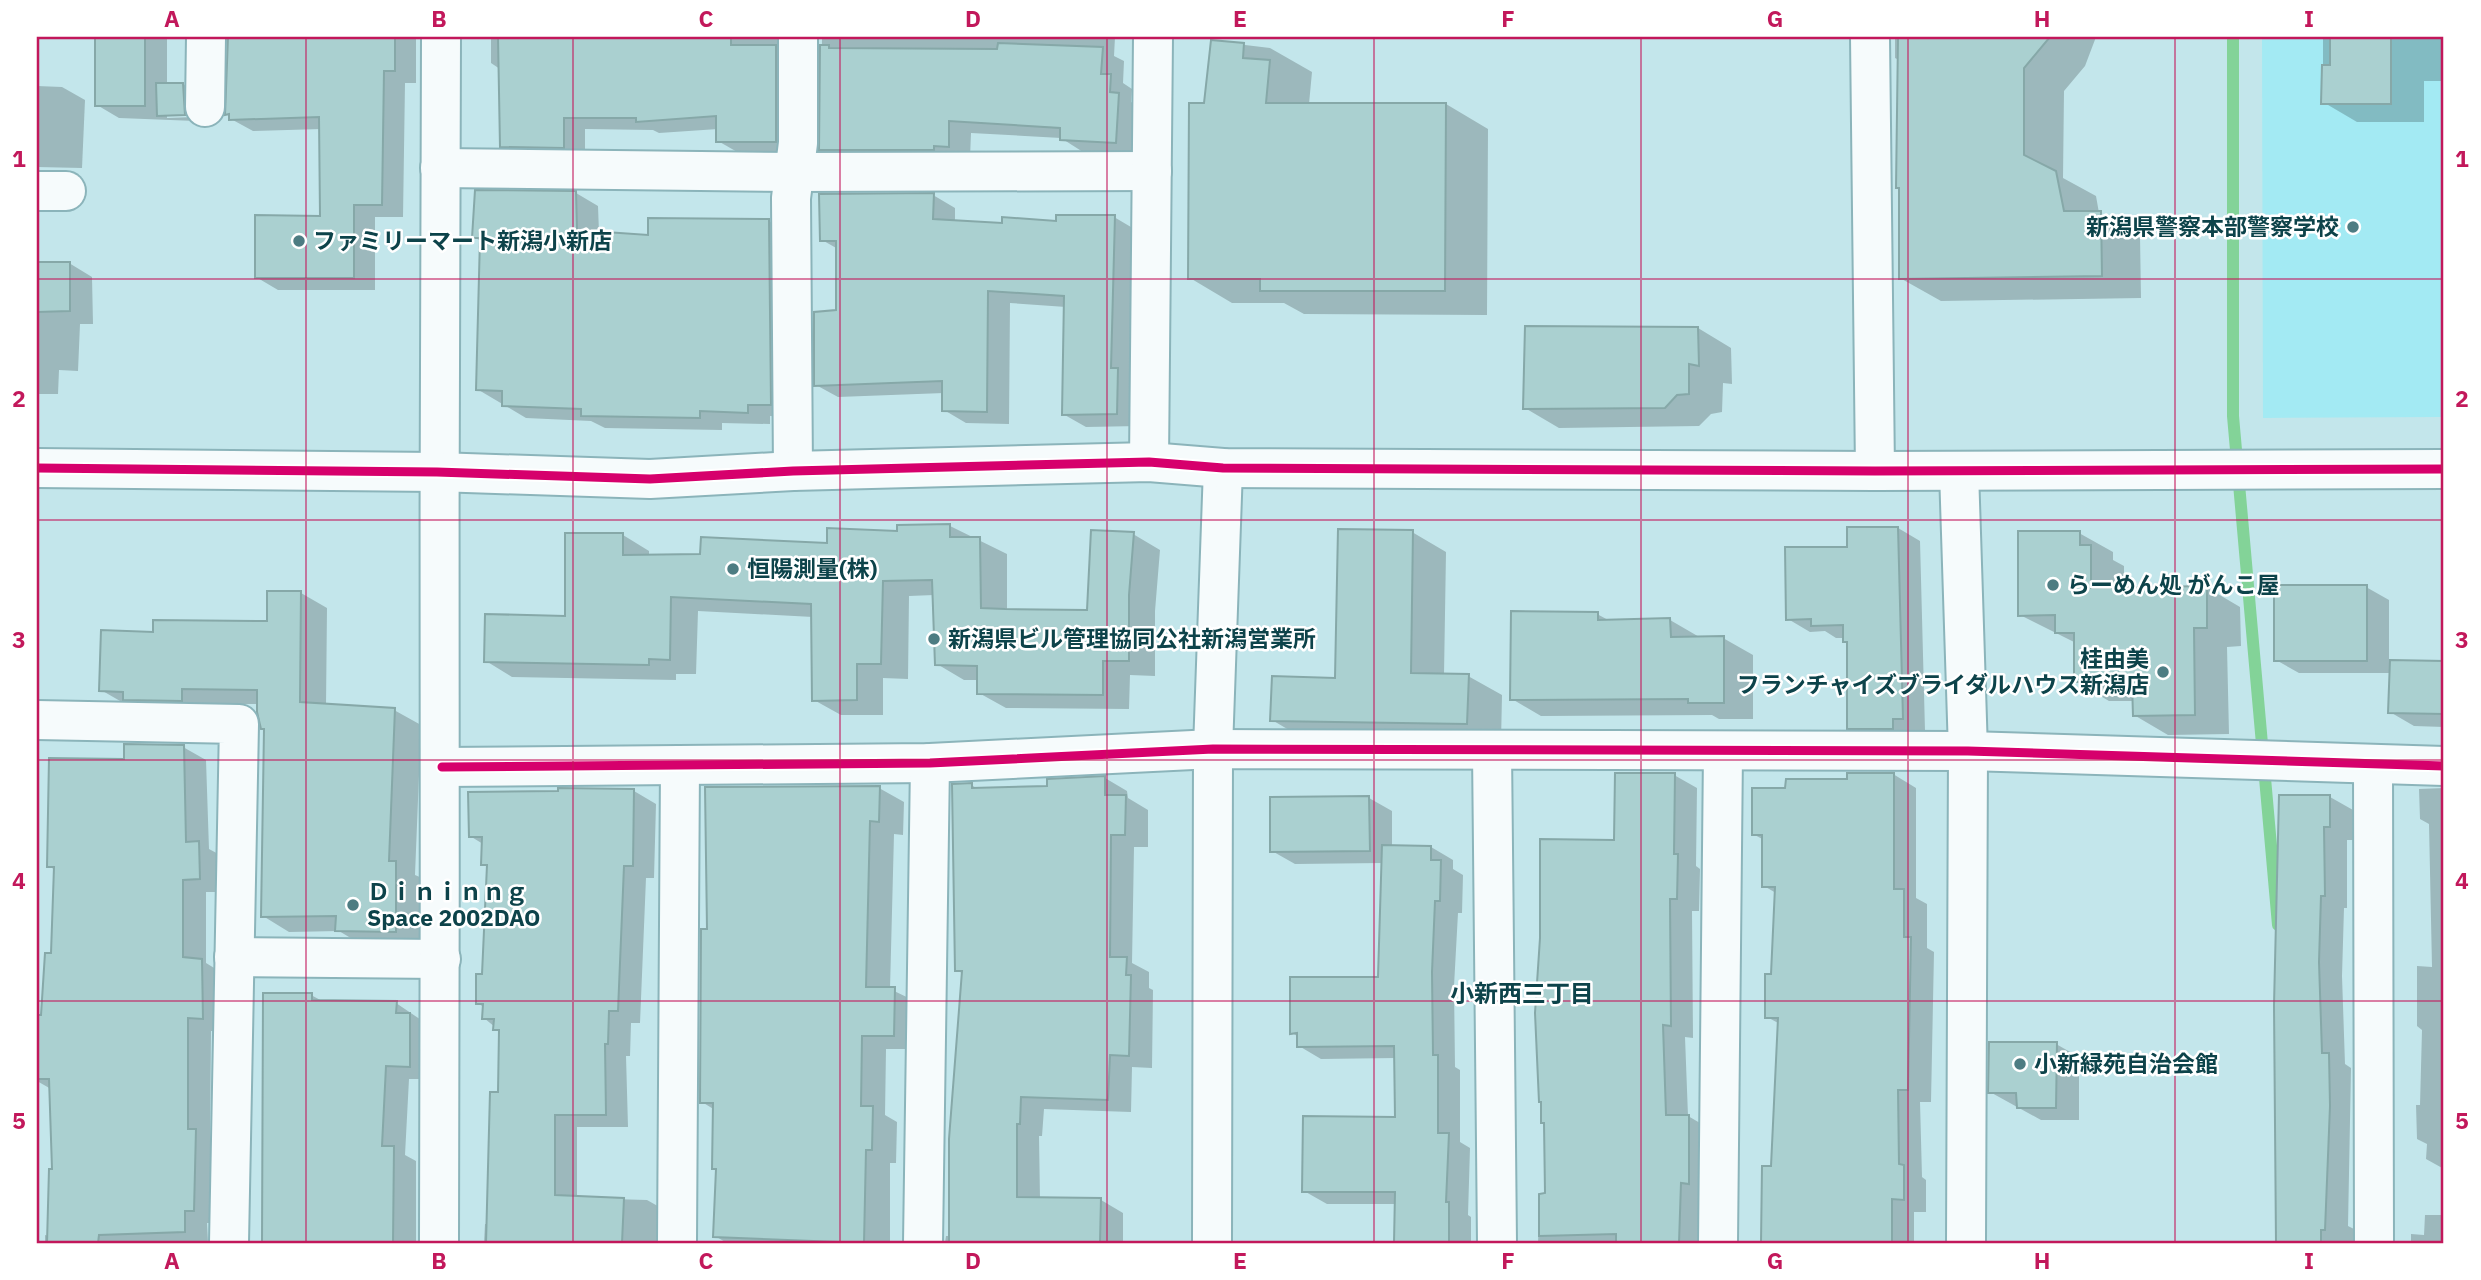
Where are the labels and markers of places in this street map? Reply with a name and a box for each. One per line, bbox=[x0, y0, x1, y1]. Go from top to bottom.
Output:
place label: 新潟県警察本部警察学校 bbox=[2086, 211, 2339, 241]
marker: 新潟県警察本部警察学校 bbox=[2345, 219, 2361, 235]
place label: ファミリーマート新潟小新店 bbox=[313, 225, 612, 255]
marker: ファミリーマート新潟小新店 bbox=[291, 233, 307, 249]
place label: 恒陽測量(株) bbox=[747, 553, 878, 583]
marker: 恒陽測量(株) bbox=[725, 561, 741, 577]
place label: らーめん処 がんこ屋 bbox=[2067, 569, 2279, 599]
marker: らーめん処 がんこ屋 bbox=[2045, 577, 2061, 593]
place label: 新潟県ビル管理協同公社新潟営業所 bbox=[948, 623, 1316, 653]
marker: 新潟県ビル管理協同公社新潟営業所 bbox=[926, 631, 942, 647]
place label: 桂由美 フランチャイズブライダルハウス新潟店 bbox=[1737, 643, 2149, 699]
marker: 桂由美 フランチャイズブライダルハウス新潟店 bbox=[2155, 664, 2171, 680]
place label: Ｄｉｎｉｎｎｇ Space 2002DAO bbox=[367, 876, 540, 932]
marker: Ｄｉｎｉｎｎｇ Space 2002DAO bbox=[345, 897, 361, 913]
place label: 小新緑苑自治会館 bbox=[2034, 1048, 2218, 1078]
marker: 小新緑苑自治会館 bbox=[2012, 1056, 2028, 1072]

